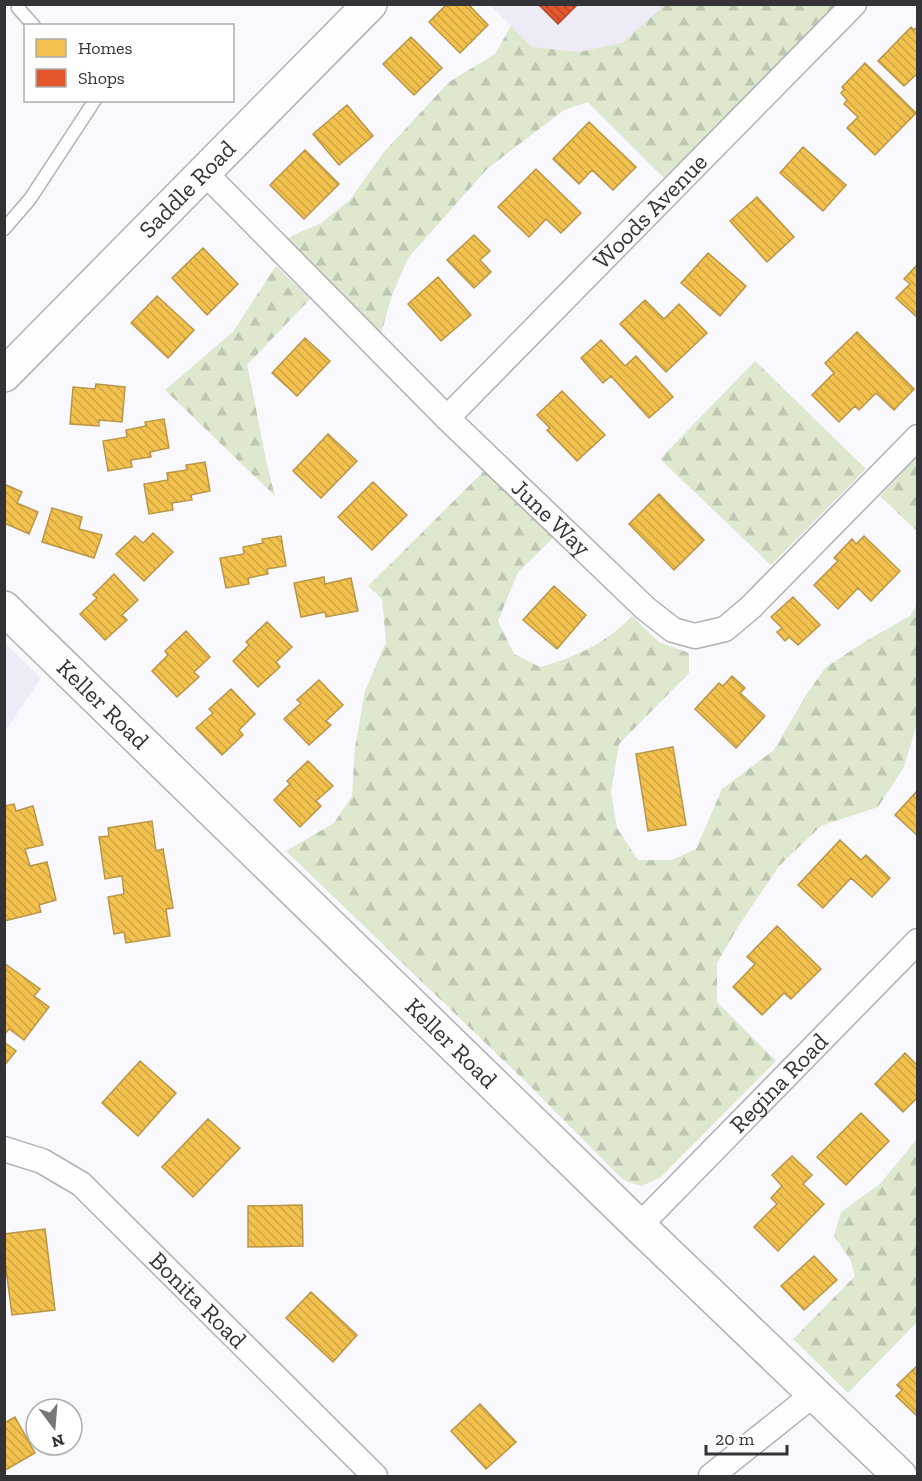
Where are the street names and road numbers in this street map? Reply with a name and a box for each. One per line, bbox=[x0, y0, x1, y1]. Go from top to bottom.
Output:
street label: Saddle Road bbox=[133, 134, 241, 244]
street label: Woods Avenue bbox=[587, 147, 713, 275]
street label: June Way bbox=[506, 473, 597, 563]
street label: Keller Road bbox=[51, 653, 155, 755]
street label: Keller Road bbox=[399, 992, 504, 1094]
street label: Regina Road bbox=[723, 1027, 834, 1139]
street label: Bonita Road bbox=[144, 1246, 253, 1354]

